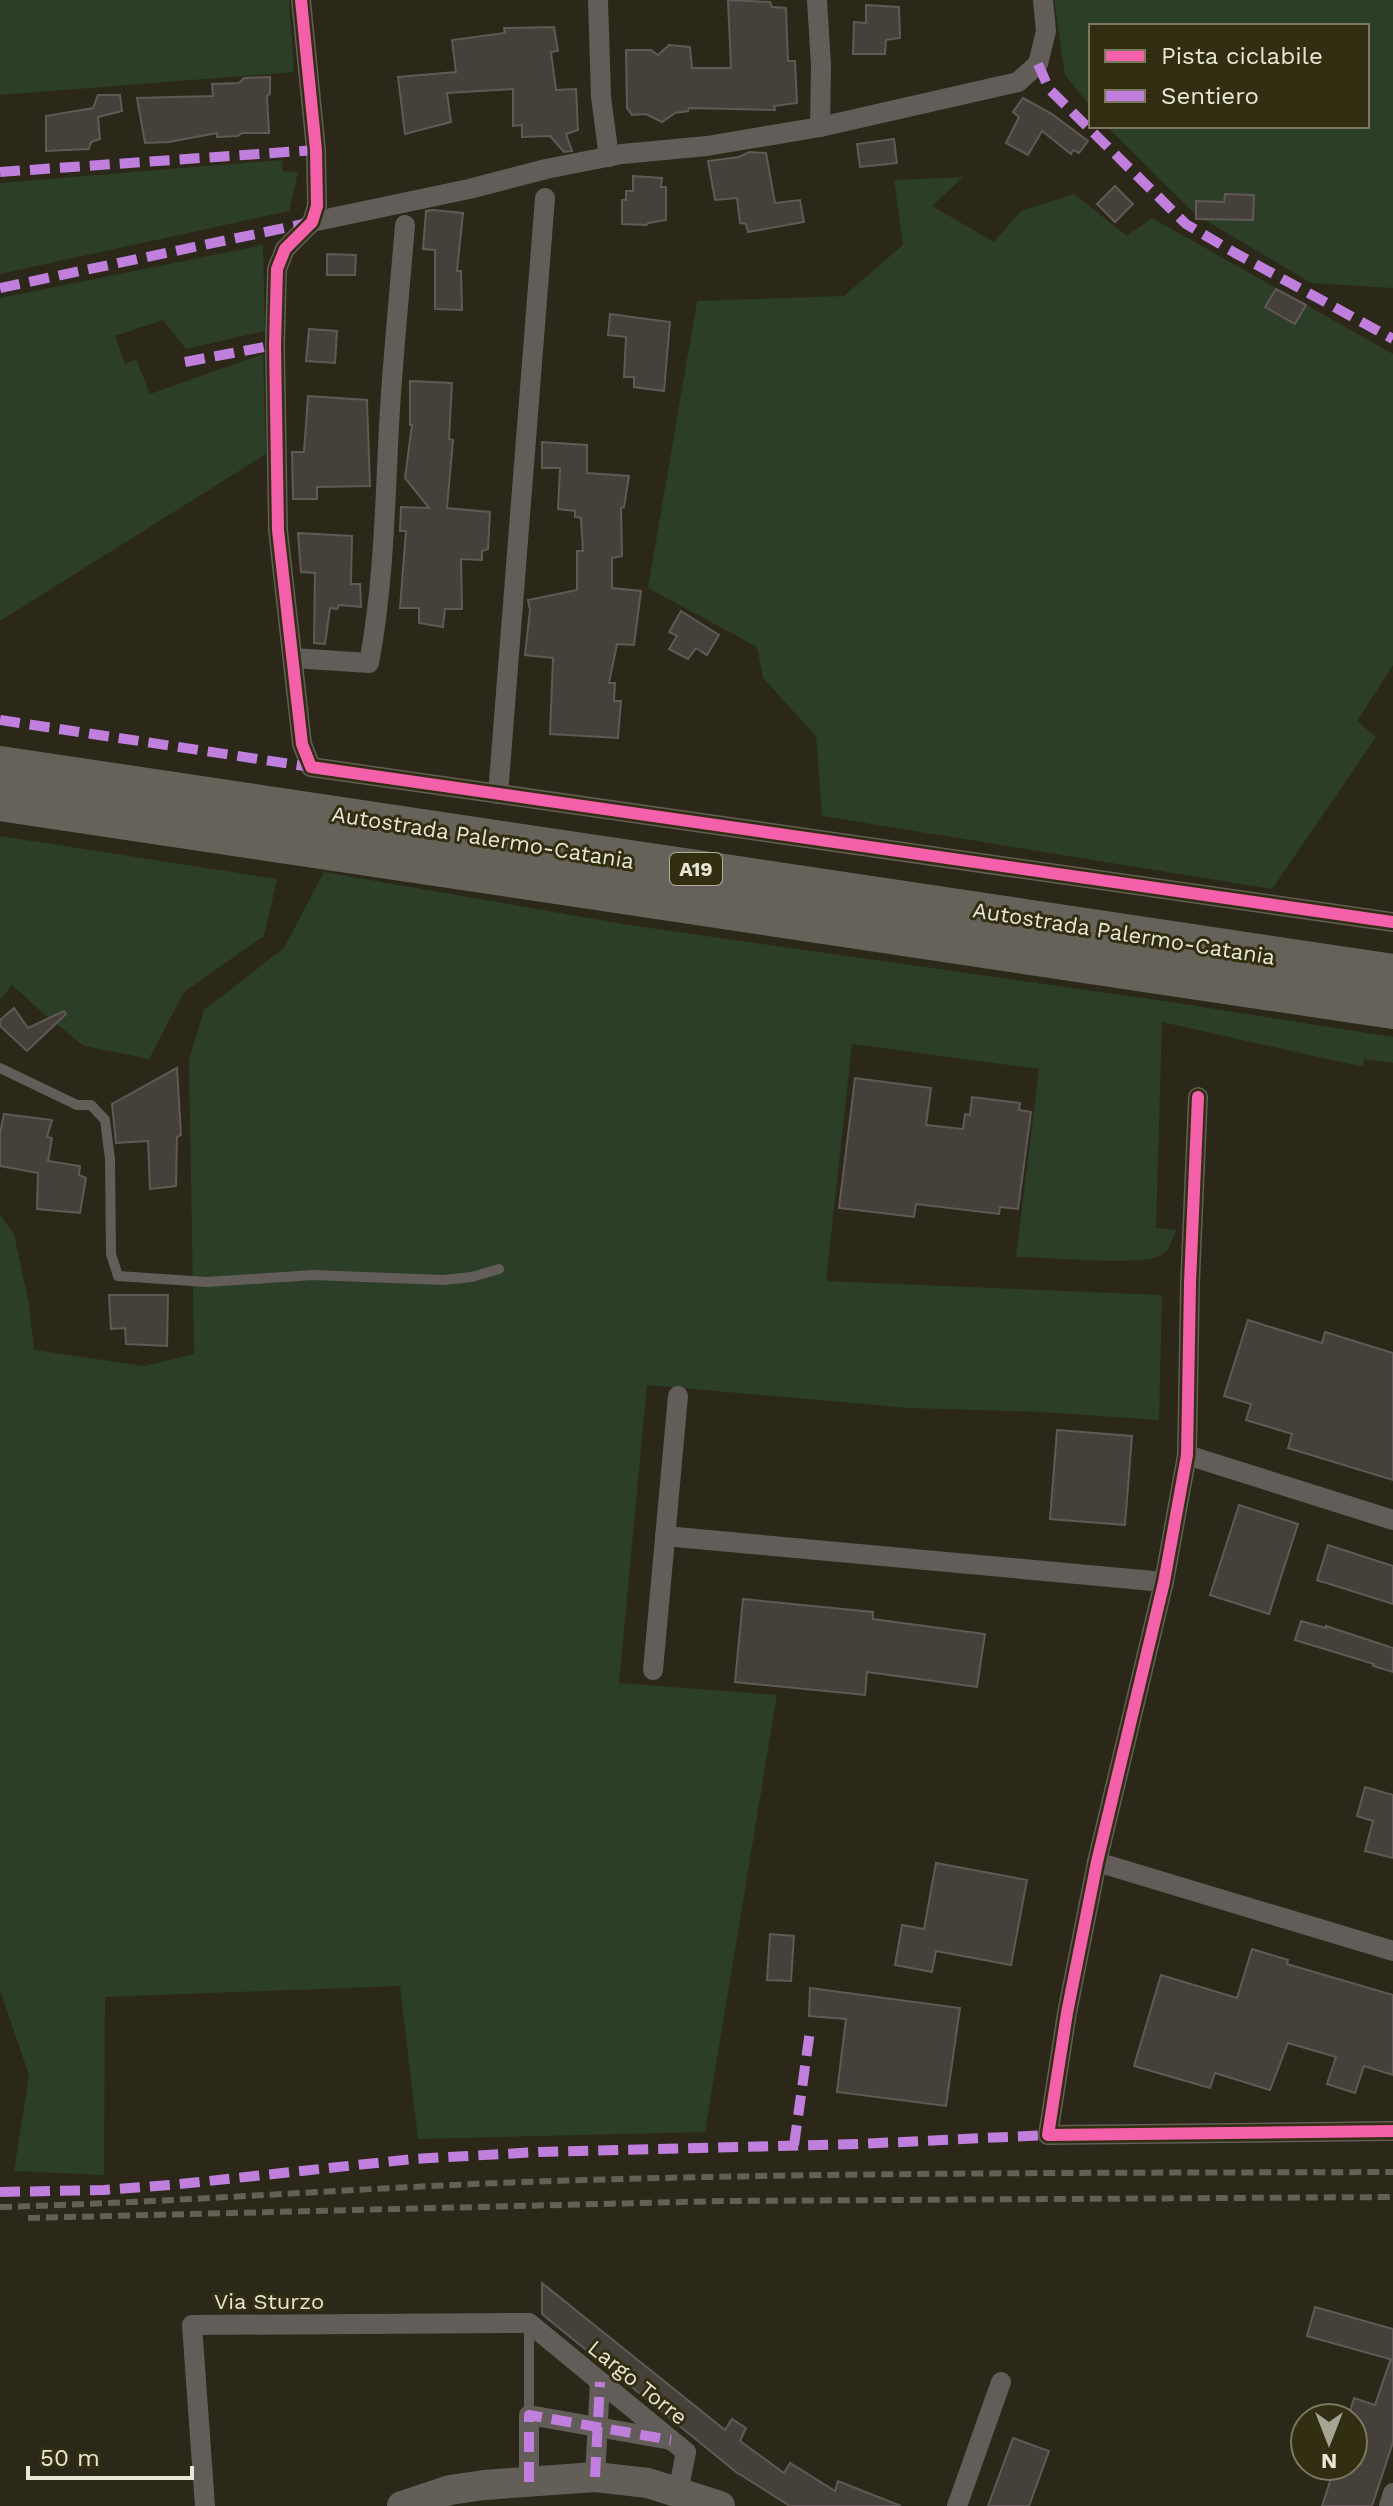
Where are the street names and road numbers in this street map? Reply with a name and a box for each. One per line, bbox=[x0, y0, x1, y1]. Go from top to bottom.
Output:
street label: Autostrada Palermo-Catania bbox=[330, 801, 636, 874]
road number: A19 bbox=[670, 853, 722, 885]
street label: Autostrada Palermo-Catania bbox=[971, 897, 1277, 970]
street label: Via Sturzo bbox=[214, 2289, 324, 2314]
street label: Largo Torre bbox=[583, 2335, 692, 2430]

